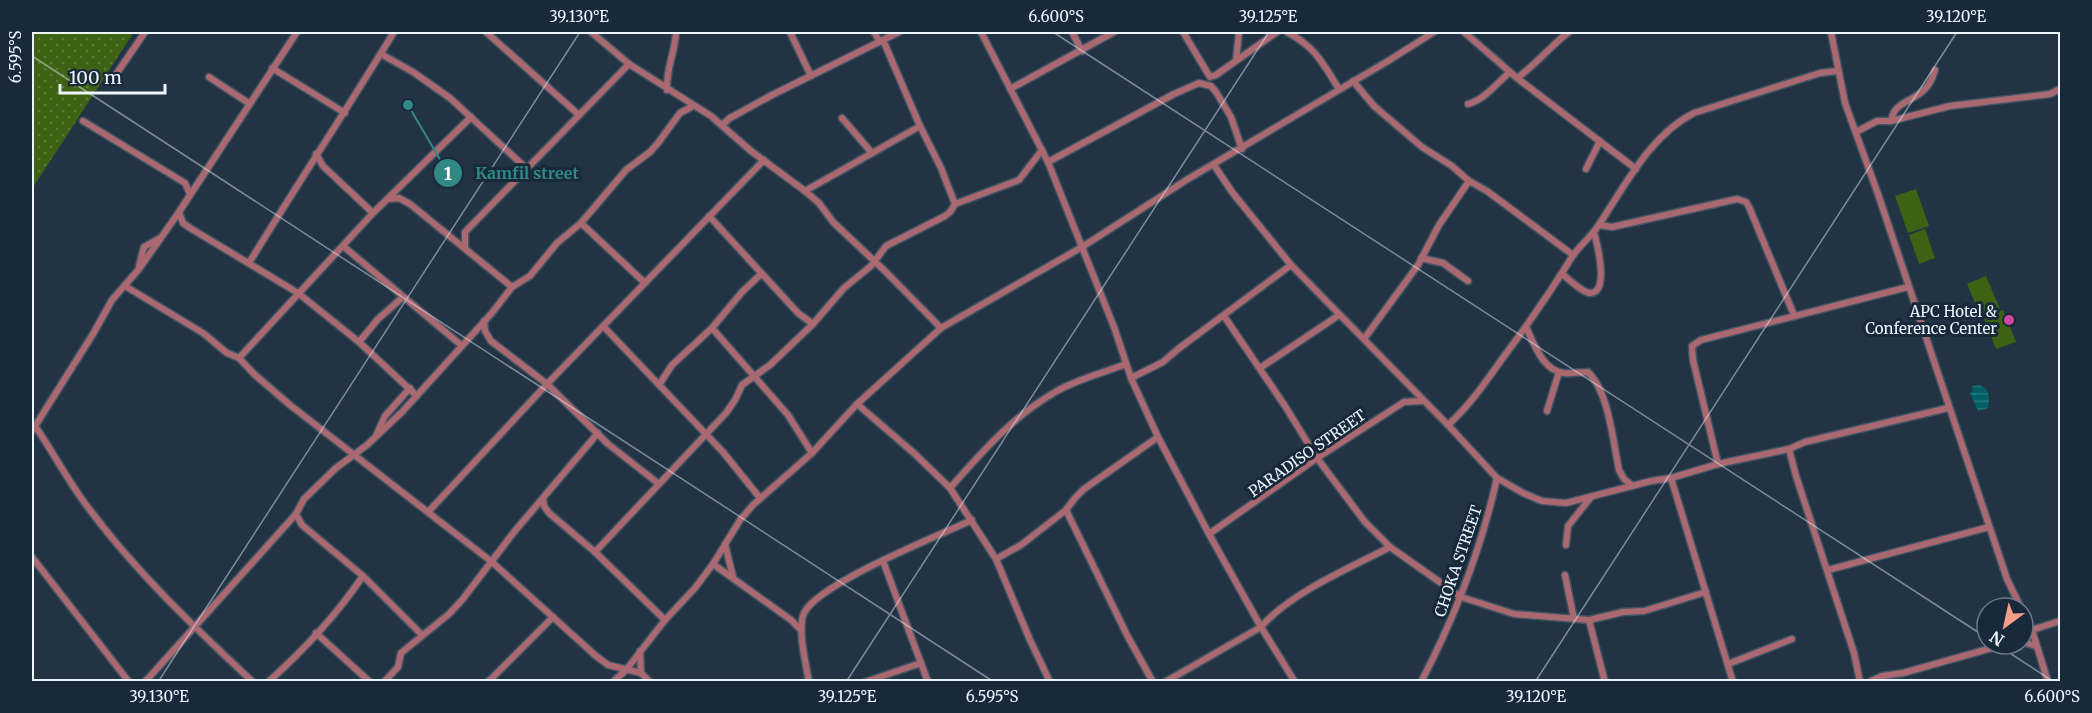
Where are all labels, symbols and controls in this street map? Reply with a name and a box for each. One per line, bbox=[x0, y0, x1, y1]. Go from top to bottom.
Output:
text: 39.130°E bbox=[549, 7, 609, 26]
text: 6.600°S bbox=[1028, 7, 1084, 26]
text: 39.125°E bbox=[1239, 7, 1298, 26]
text: 39.120°E bbox=[1926, 7, 1986, 26]
text: 6.595°S bbox=[6, 31, 25, 83]
scale bar bbox=[60, 57, 165, 95]
text: 100 m bbox=[69, 66, 122, 89]
callout: Kamfil street bbox=[433, 156, 591, 190]
text: 1 bbox=[444, 162, 452, 185]
text: Kamfil street bbox=[475, 163, 579, 183]
place label: APC Hotel & Conference Center bbox=[1865, 302, 1998, 338]
marker: APC Hotel & Conference Center bbox=[2002, 313, 2016, 327]
street label: PARADISO STREET bbox=[1245, 405, 1370, 501]
street label: CHOKA STREET bbox=[1430, 502, 1486, 619]
north arrow bbox=[1975, 596, 2035, 656]
text: N bbox=[1986, 627, 2008, 650]
text: 39.130°E bbox=[129, 687, 189, 706]
text: 39.125°E bbox=[818, 687, 877, 706]
text: 6.595°S bbox=[966, 687, 1018, 706]
text: 39.120°E bbox=[1506, 687, 1566, 706]
text: 6.600°S bbox=[2024, 687, 2080, 706]

